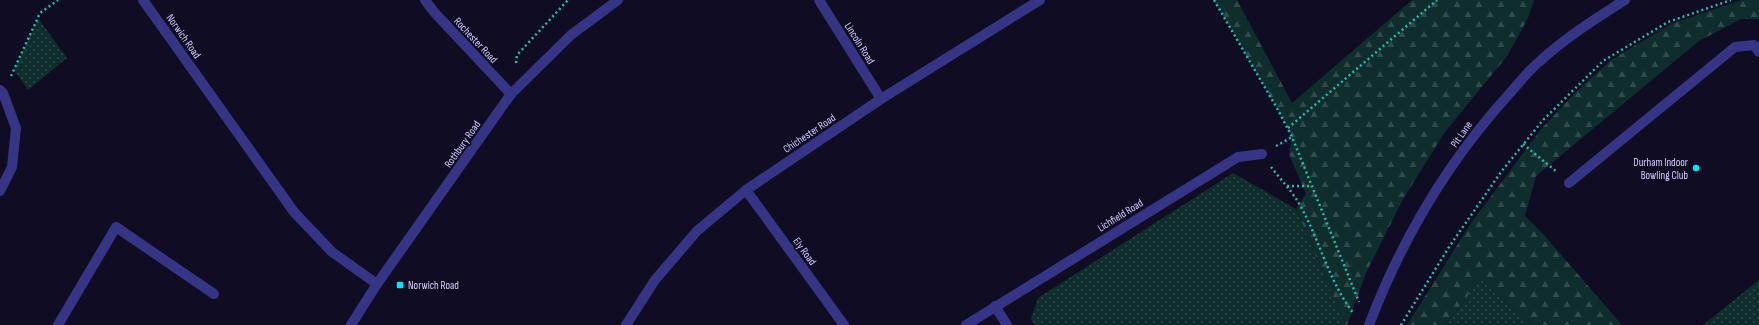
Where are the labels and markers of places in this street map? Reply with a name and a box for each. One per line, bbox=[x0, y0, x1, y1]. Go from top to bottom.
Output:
place label: Durham Indoor Bowling Club bbox=[1633, 156, 1688, 182]
marker: Durham Indoor Bowling Club bbox=[1691, 163, 1701, 173]
place label: Norwich Road bbox=[408, 279, 459, 292]
marker: Norwich Road bbox=[395, 280, 405, 290]

